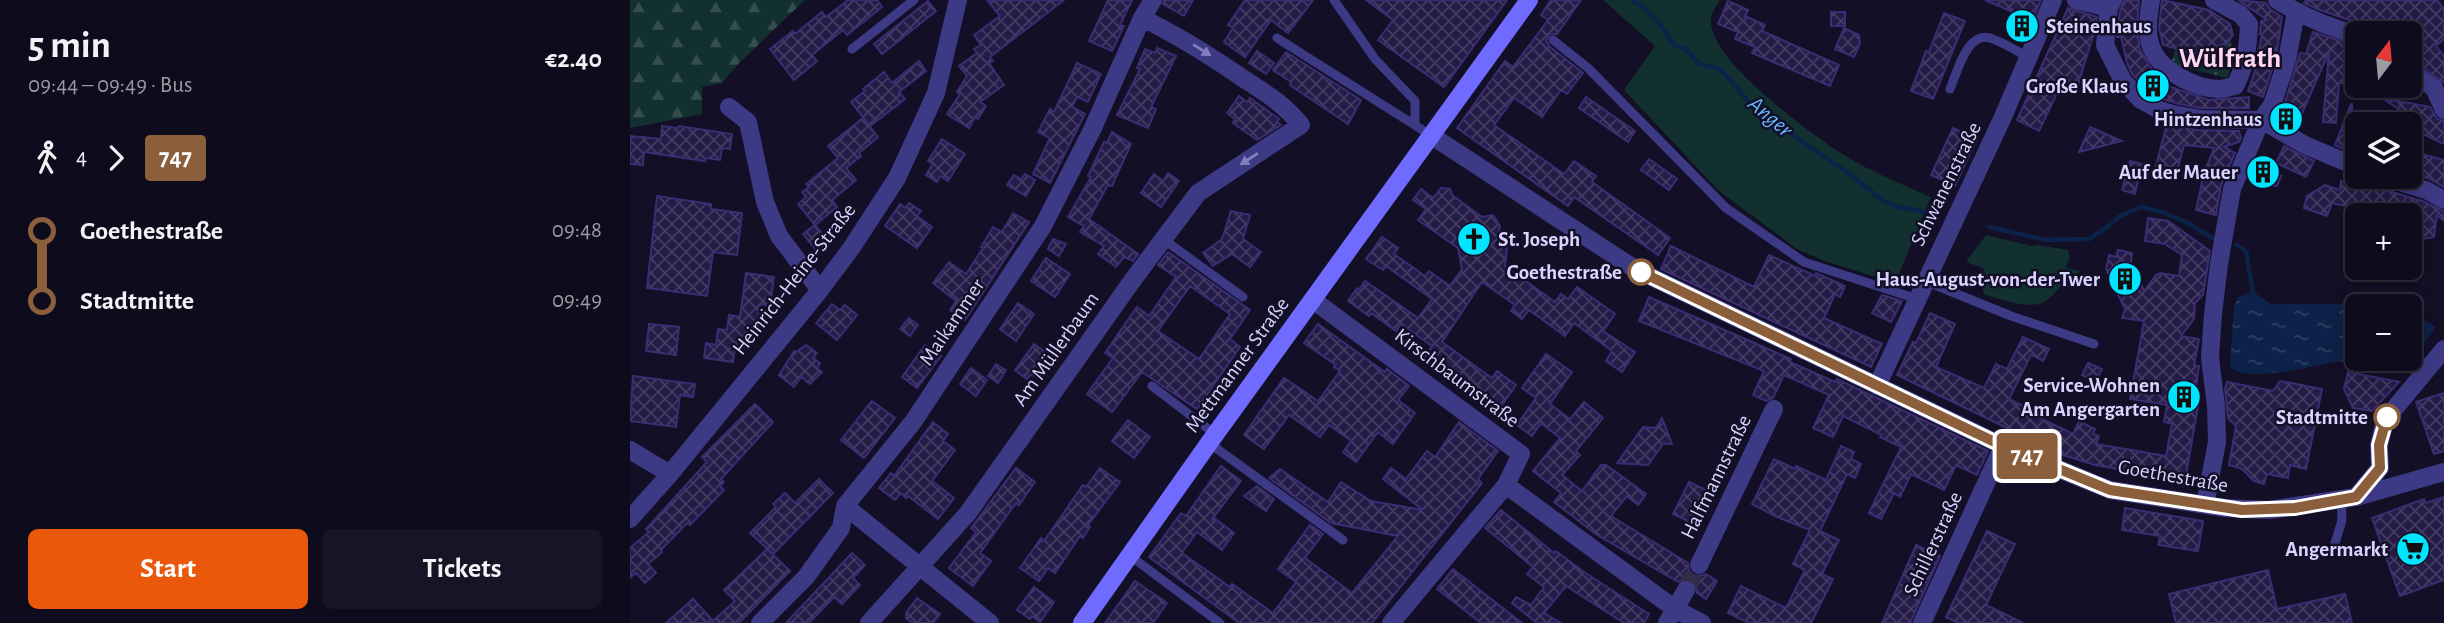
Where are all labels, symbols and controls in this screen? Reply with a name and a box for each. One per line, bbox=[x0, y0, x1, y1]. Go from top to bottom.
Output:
building icon: Steinenhaus bbox=[2003, 7, 2041, 45]
place label: Steinenhaus bbox=[2046, 16, 2151, 37]
north arrow bbox=[2345, 21, 2422, 98]
map controls bbox=[2345, 21, 2422, 371]
text: 5 min bbox=[28, 27, 111, 65]
one-way arrow bbox=[1192, 44, 1212, 57]
district label: Wülfrath bbox=[2179, 45, 2281, 73]
text: €2.40 bbox=[545, 46, 602, 72]
building icon: Große Klaus bbox=[2134, 67, 2172, 105]
text: 09:44 – 09:49 · Bus bbox=[28, 74, 192, 97]
place label: Große Klaus bbox=[2026, 76, 2128, 97]
water label: Anger bbox=[1743, 92, 1797, 142]
building icon: Hintzenhaus bbox=[2267, 100, 2305, 138]
place label: Hintzenhaus bbox=[2154, 109, 2262, 130]
button: layers bbox=[2345, 112, 2422, 189]
street label: Schwanenstraße bbox=[1907, 119, 1985, 249]
icon: walk bbox=[28, 139, 66, 177]
icon: forward bbox=[97, 139, 135, 177]
text: 4 bbox=[76, 146, 87, 169]
text: 747 bbox=[159, 146, 192, 170]
one-way arrow bbox=[1239, 152, 1259, 165]
building icon: Auf der Mauer bbox=[2244, 153, 2282, 191]
place label: Auf der Mauer bbox=[2119, 162, 2239, 183]
street label: Heinrich-Heine-Straße bbox=[728, 199, 860, 359]
button: + bbox=[2345, 203, 2422, 280]
text: Goethestraße bbox=[80, 218, 223, 244]
text: 09:48 bbox=[552, 219, 602, 242]
church icon: St. Joseph bbox=[1455, 220, 1493, 258]
place label: St. Joseph bbox=[1498, 229, 1580, 250]
marker: Goethestraße bbox=[1628, 259, 1654, 285]
building icon: Haus-August-von-der-Twer bbox=[2106, 260, 2144, 298]
place label: Goethestraße bbox=[1506, 262, 1622, 283]
place label: Haus-August-von-der-Twer bbox=[1875, 269, 2101, 290]
street label: Maikammer bbox=[915, 275, 989, 369]
text: Stadtmitte bbox=[80, 288, 194, 314]
street label: Am Müllerbaum bbox=[1009, 288, 1103, 410]
text: 09:49 bbox=[552, 289, 602, 312]
street label: Mettmanner Straße bbox=[1181, 294, 1293, 436]
button: − bbox=[2345, 294, 2422, 371]
street label: Kirschbaumstraße bbox=[1391, 324, 1523, 432]
place label: Service-Wohnen Am Angergarten bbox=[2021, 375, 2160, 420]
building icon: Service-Wohnen Am Angergarten bbox=[2165, 378, 2203, 416]
marker: Stadtmitte bbox=[2374, 404, 2400, 430]
place label: Stadtmitte bbox=[2276, 407, 2368, 428]
street label: Halfmannstraße bbox=[1677, 412, 1755, 542]
line badge: 747 bbox=[1987, 433, 2067, 479]
text: 747 bbox=[2011, 444, 2043, 468]
street label: Goethestraße bbox=[2116, 456, 2230, 496]
street label: Schillerstraße bbox=[1900, 489, 1966, 599]
button: Start bbox=[28, 529, 308, 609]
button: Tickets bbox=[322, 529, 602, 609]
supermarket icon: Angermarkt bbox=[2394, 530, 2432, 568]
place label: Angermarkt bbox=[2285, 539, 2388, 560]

